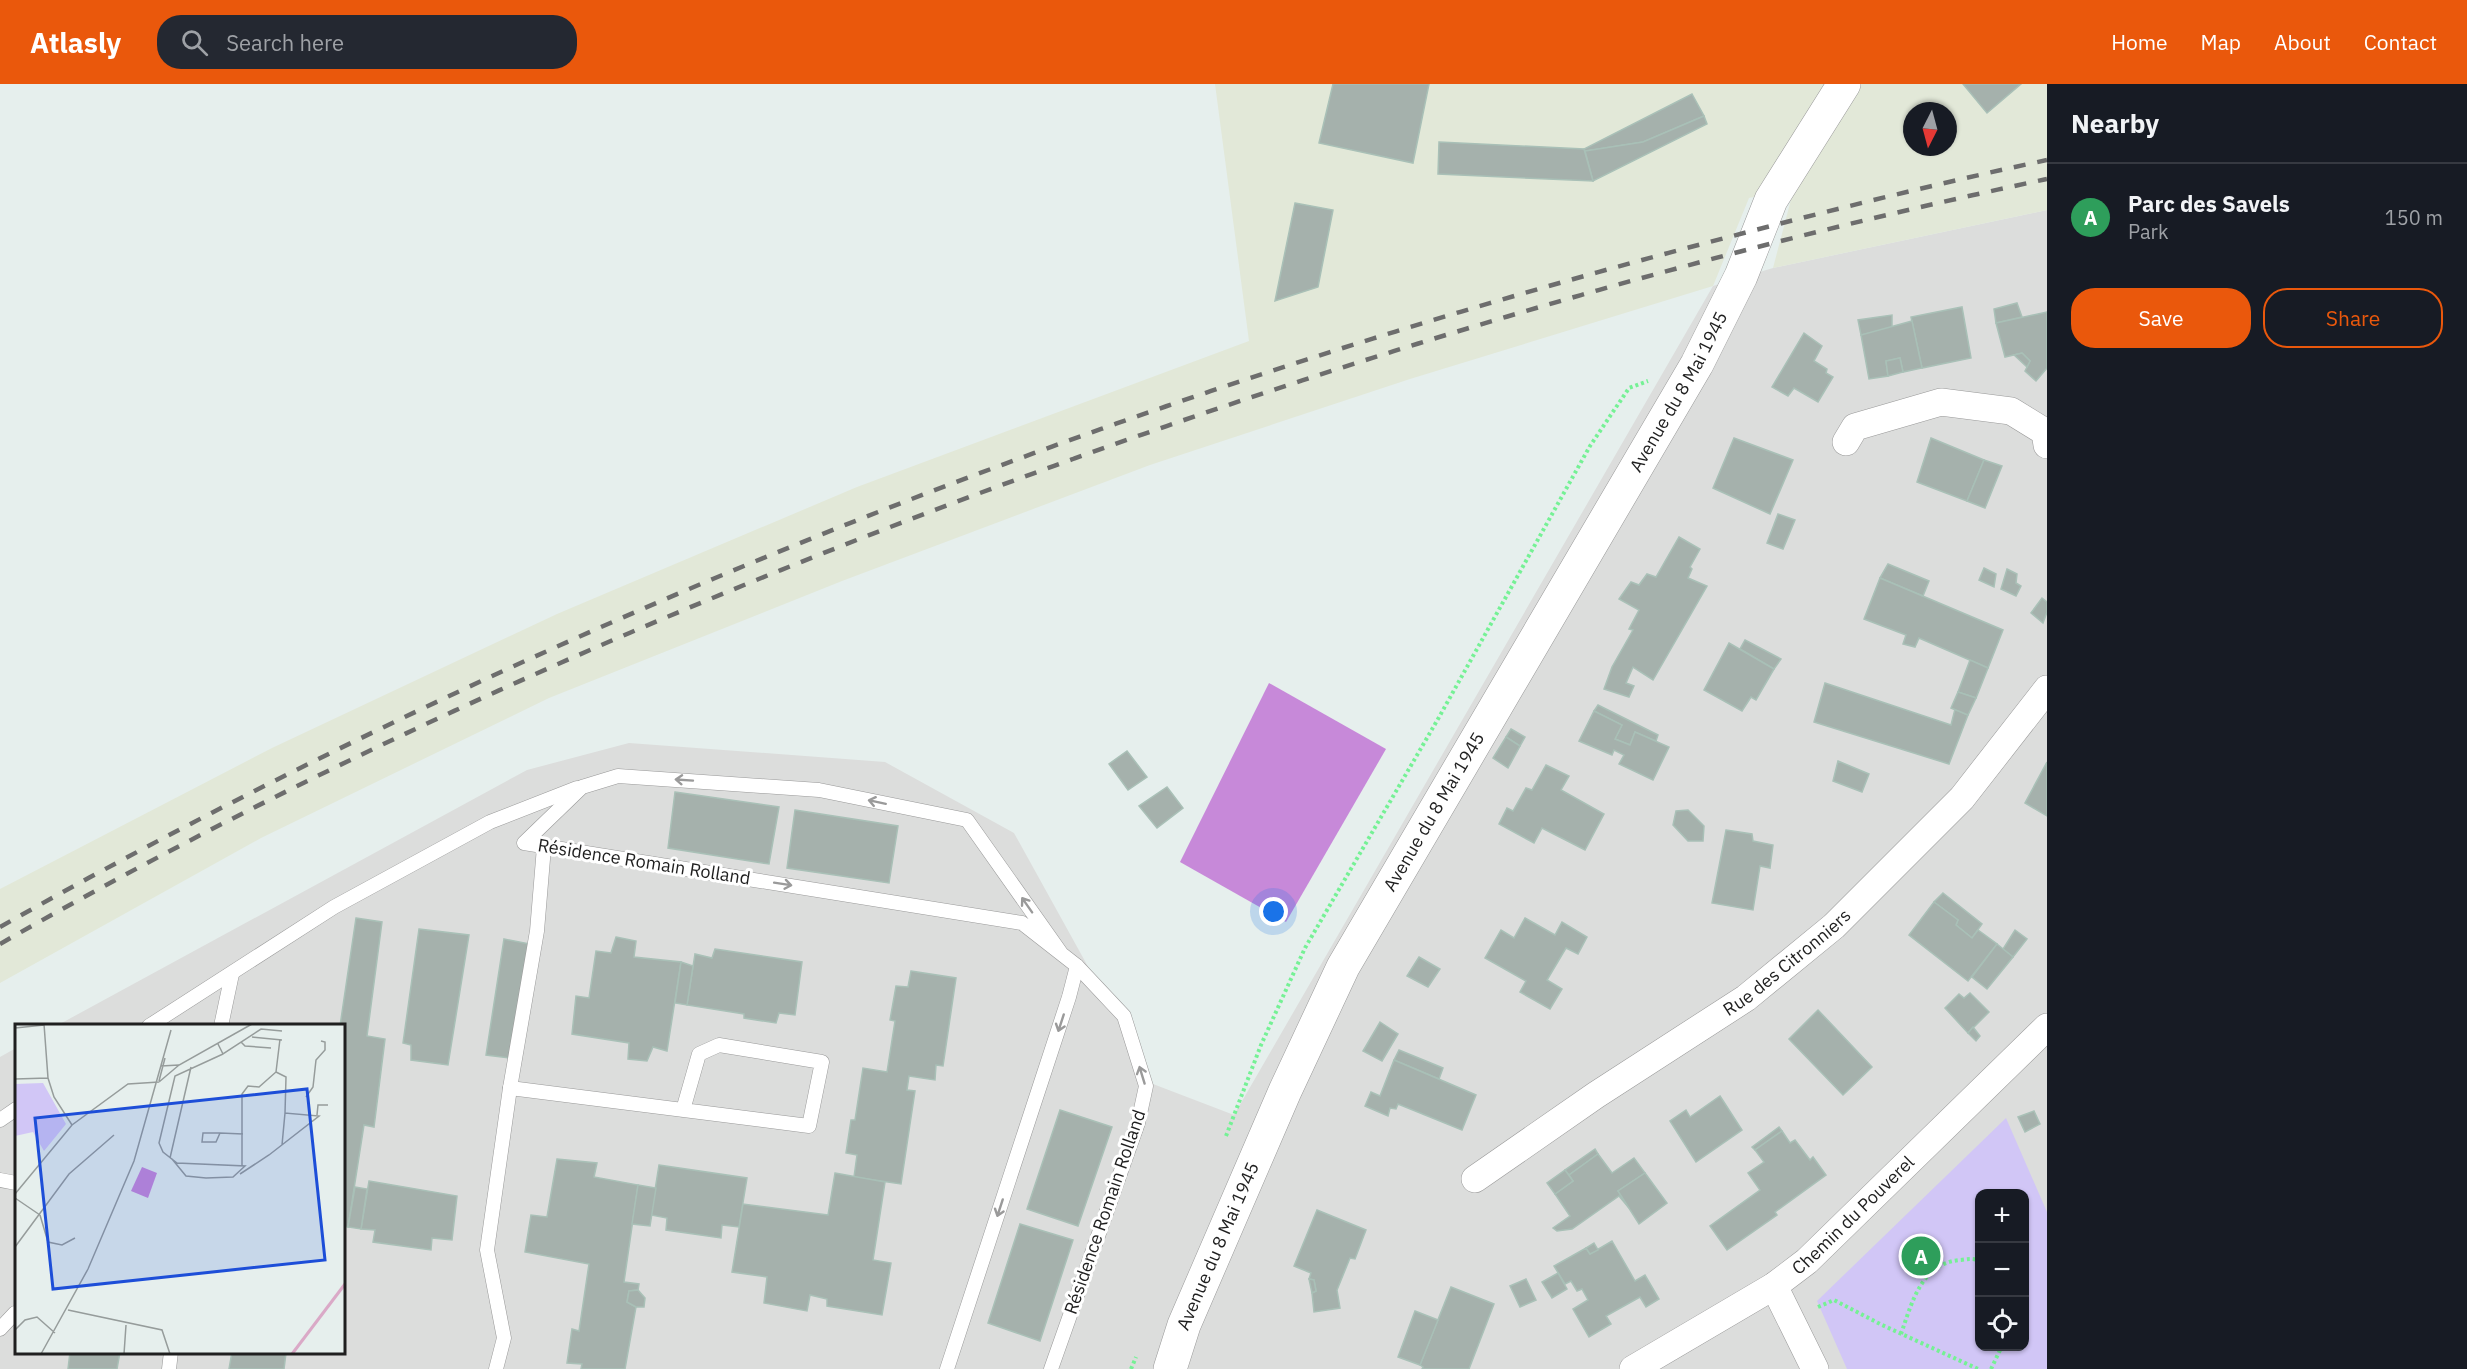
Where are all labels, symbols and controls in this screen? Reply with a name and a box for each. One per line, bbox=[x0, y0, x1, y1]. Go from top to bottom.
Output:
search box bbox=[157, 15, 577, 69]
text: Atlasly bbox=[30, 24, 121, 61]
icon: search bbox=[178, 26, 211, 59]
text: Search here bbox=[226, 28, 344, 57]
text: Home bbox=[2111, 28, 2168, 56]
text: Map bbox=[2201, 28, 2241, 56]
text: About bbox=[2274, 28, 2331, 56]
text: Contact bbox=[2364, 28, 2437, 56]
north arrow bbox=[1903, 102, 1957, 156]
text: Nearby bbox=[2071, 106, 2159, 140]
text: Parc des Savels bbox=[2128, 189, 2290, 218]
text: A bbox=[2084, 204, 2097, 231]
text: 150 m bbox=[2385, 204, 2443, 231]
text: Park bbox=[2128, 218, 2168, 245]
button: Save bbox=[2071, 288, 2251, 348]
button: Share bbox=[2263, 288, 2443, 348]
street label: Avenue du 8 Mai 1945 bbox=[1624, 308, 1732, 476]
street label: Avenue du 8 Mai 1945 bbox=[1378, 728, 1489, 895]
one-way arrow bbox=[674, 775, 694, 786]
one-way arrow bbox=[868, 796, 888, 807]
street label: Résidence Romain Rolland bbox=[536, 833, 752, 890]
one-way arrow bbox=[773, 878, 792, 889]
one-way arrow bbox=[1021, 897, 1033, 914]
your location bbox=[1259, 897, 1288, 926]
street label: Rue des Citronniers bbox=[1718, 904, 1856, 1021]
one-way arrow bbox=[1054, 1013, 1065, 1032]
inset map bbox=[15, 1024, 345, 1354]
one-way arrow bbox=[1136, 1066, 1147, 1085]
street label: Résidence Romain Rolland bbox=[1059, 1106, 1150, 1317]
street label: Chemin du Pouverel bbox=[1787, 1151, 1919, 1279]
street label: Avenue du 8 Mai 1945 bbox=[1171, 1159, 1264, 1333]
map controls bbox=[1975, 1189, 2029, 1351]
button: + bbox=[1975, 1189, 2029, 1243]
one-way arrow bbox=[993, 1198, 1004, 1217]
pin: A bbox=[1902, 1234, 1940, 1278]
button: − bbox=[1975, 1243, 2029, 1297]
button: locate bbox=[1975, 1297, 2029, 1351]

